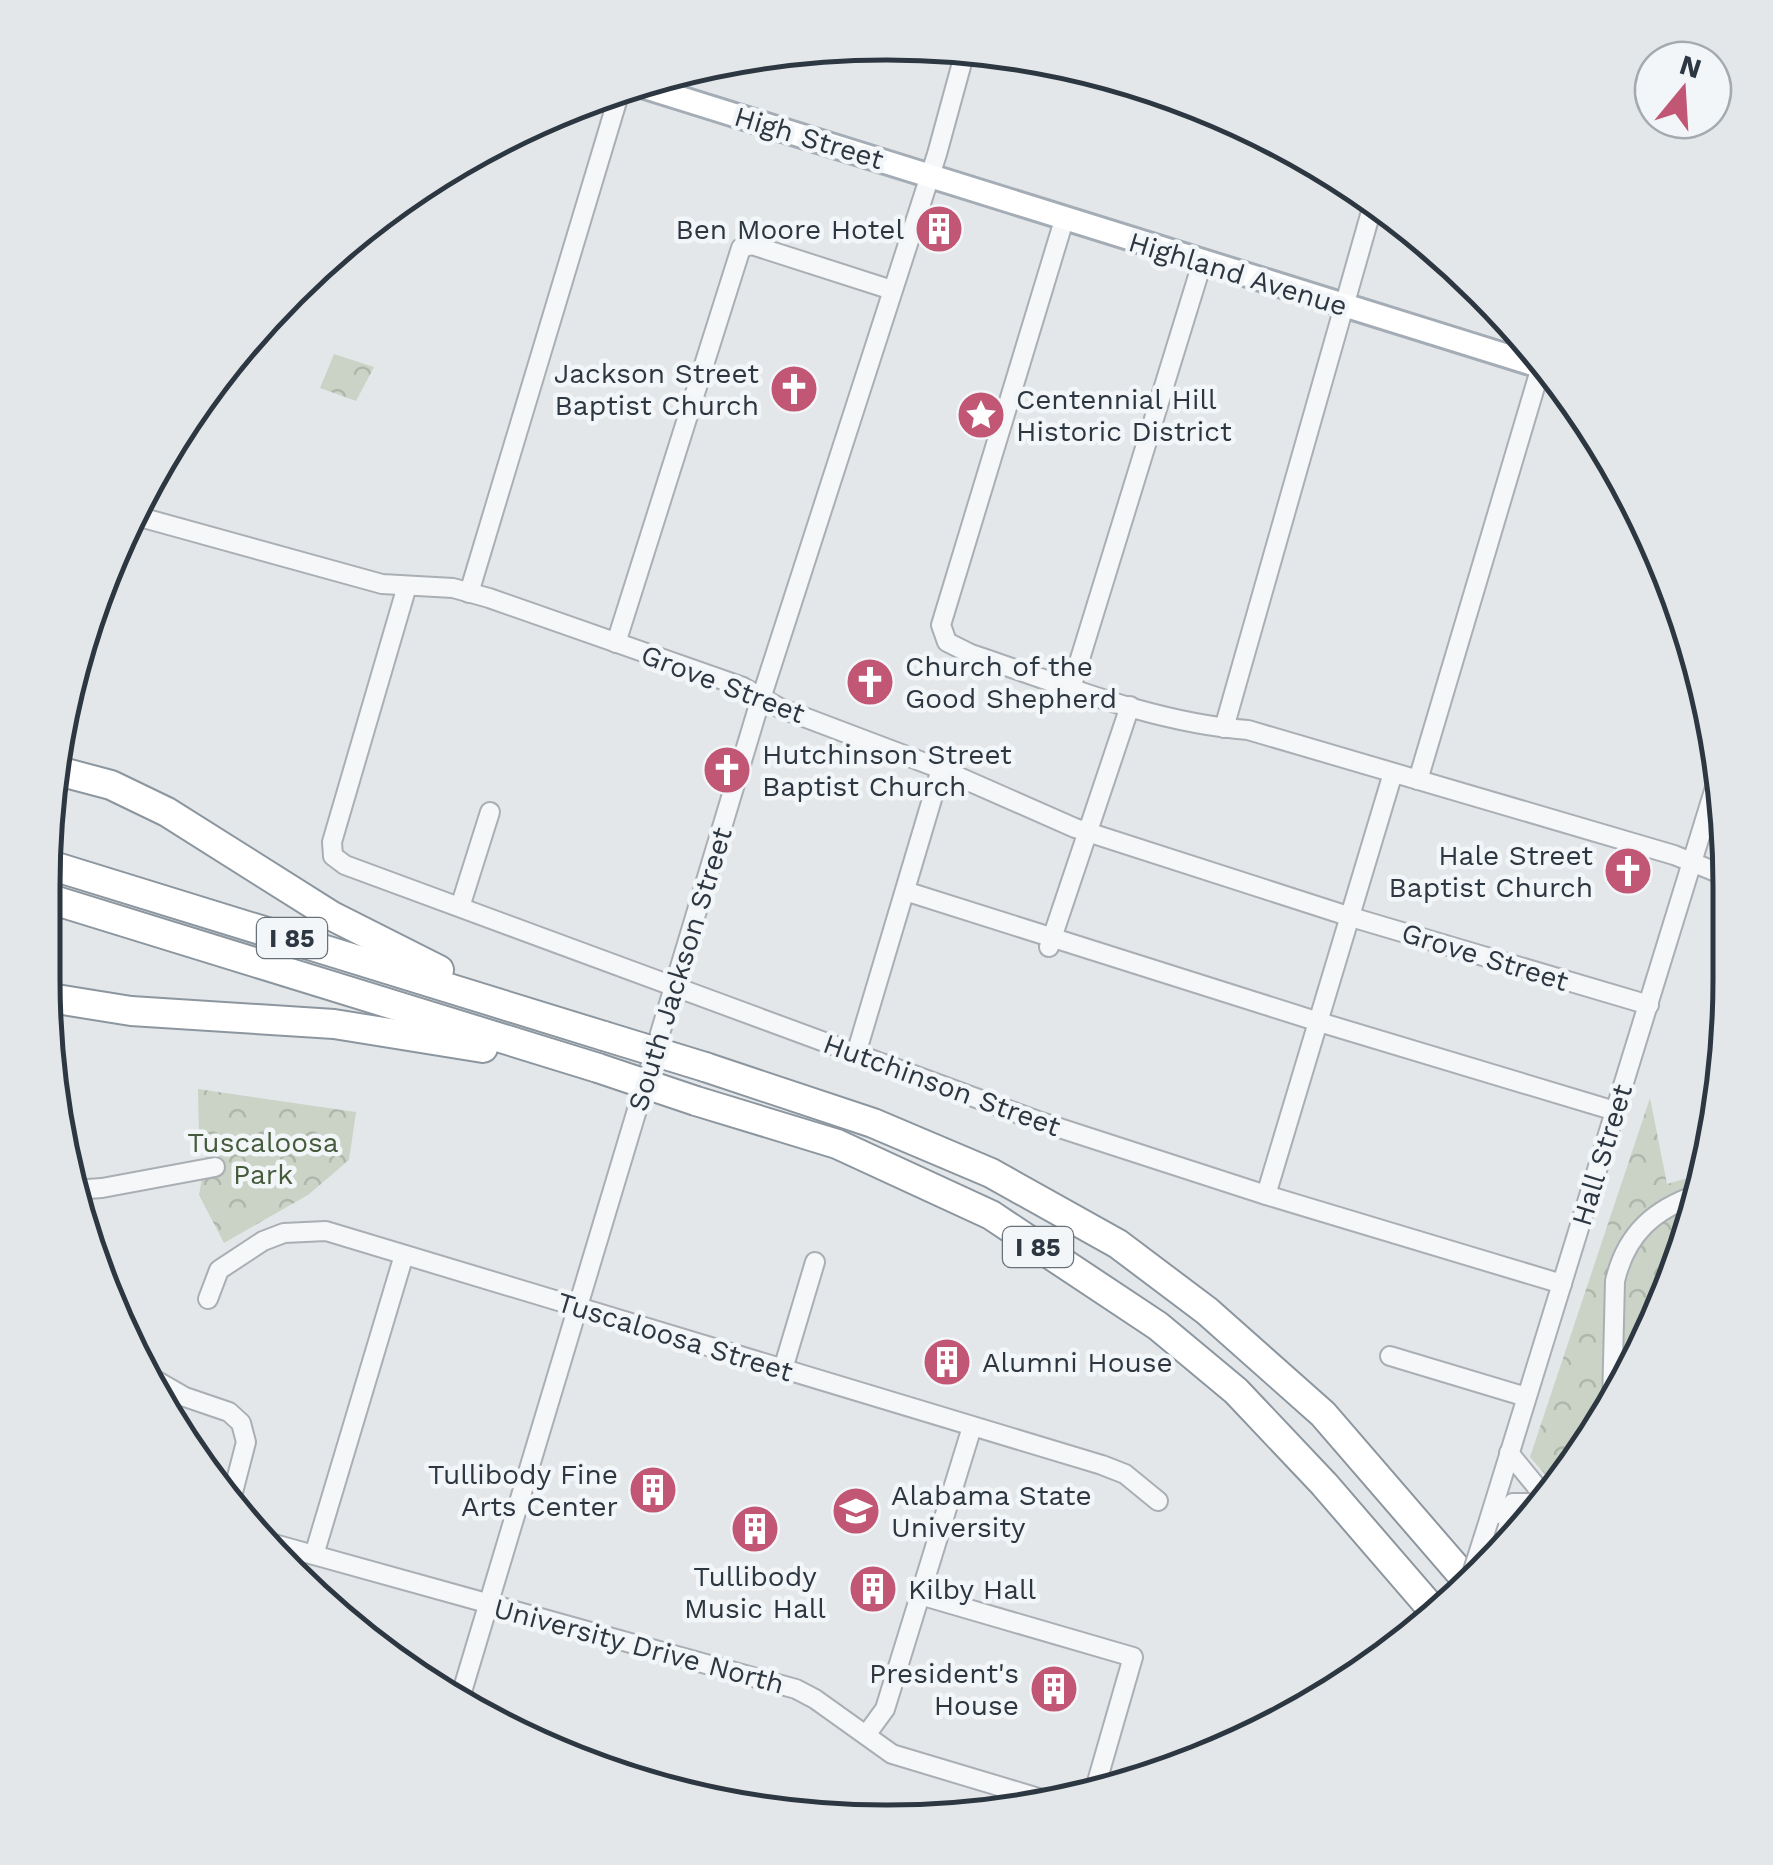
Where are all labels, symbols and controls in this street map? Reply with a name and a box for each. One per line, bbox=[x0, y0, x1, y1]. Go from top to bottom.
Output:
north arrow bbox=[1633, 40, 1733, 140]
text: N bbox=[1676, 48, 1706, 86]
street label: High Street bbox=[731, 100, 888, 176]
building icon: Ben Moore Hotel bbox=[913, 203, 965, 255]
place label: Ben Moore Hotel bbox=[675, 213, 904, 246]
street label: Highland Avenue bbox=[1125, 225, 1351, 323]
place label: Jackson Street Baptist Church bbox=[554, 357, 759, 422]
church icon: Jackson Street Baptist Church bbox=[768, 363, 820, 415]
place label: Centennial Hill Historic District bbox=[1016, 383, 1232, 448]
place icon: Centennial Hill Historic District bbox=[955, 389, 1007, 441]
street label: Grove Street bbox=[637, 638, 810, 730]
place label: Church of the Good Shepherd bbox=[905, 650, 1117, 715]
church icon: Church of the Good Shepherd bbox=[844, 656, 896, 708]
place label: Hutchinson Street Baptist Church bbox=[762, 738, 1012, 803]
church icon: Hutchinson Street Baptist Church bbox=[701, 744, 753, 796]
street label: South Jackson Street bbox=[621, 823, 739, 1115]
place label: Hale Street Baptist Church bbox=[1389, 839, 1593, 904]
church icon: Hale Street Baptist Church bbox=[1602, 845, 1654, 897]
street label: Grove Street bbox=[1398, 916, 1573, 998]
road number: I 85 bbox=[257, 918, 327, 958]
street label: Hutchinson Street bbox=[819, 1027, 1065, 1143]
street label: Hall Street bbox=[1565, 1080, 1639, 1230]
park label: Tuscaloosa Park bbox=[187, 1126, 339, 1191]
road number: I 85 bbox=[1003, 1227, 1073, 1267]
street label: Tuscaloosa Street bbox=[553, 1285, 797, 1389]
building icon: Alumni House bbox=[921, 1336, 973, 1388]
place label: Alumni House bbox=[982, 1346, 1173, 1379]
place label: Tullibody Fine Arts Center bbox=[428, 1458, 618, 1523]
building icon: Tullibody Fine Arts Center bbox=[627, 1464, 679, 1516]
place label: Alabama State University bbox=[891, 1479, 1092, 1544]
school or university icon: Alabama State University bbox=[830, 1485, 882, 1537]
building icon: Tullibody Music Hall bbox=[729, 1503, 781, 1555]
place label: Tullibody Music Hall bbox=[684, 1560, 826, 1625]
building icon: Kilby Hall bbox=[847, 1563, 899, 1615]
place label: Kilby Hall bbox=[908, 1573, 1037, 1606]
street label: University Drive North bbox=[490, 1591, 788, 1701]
place label: President's House bbox=[869, 1657, 1019, 1722]
building icon: President's House bbox=[1028, 1663, 1080, 1715]

